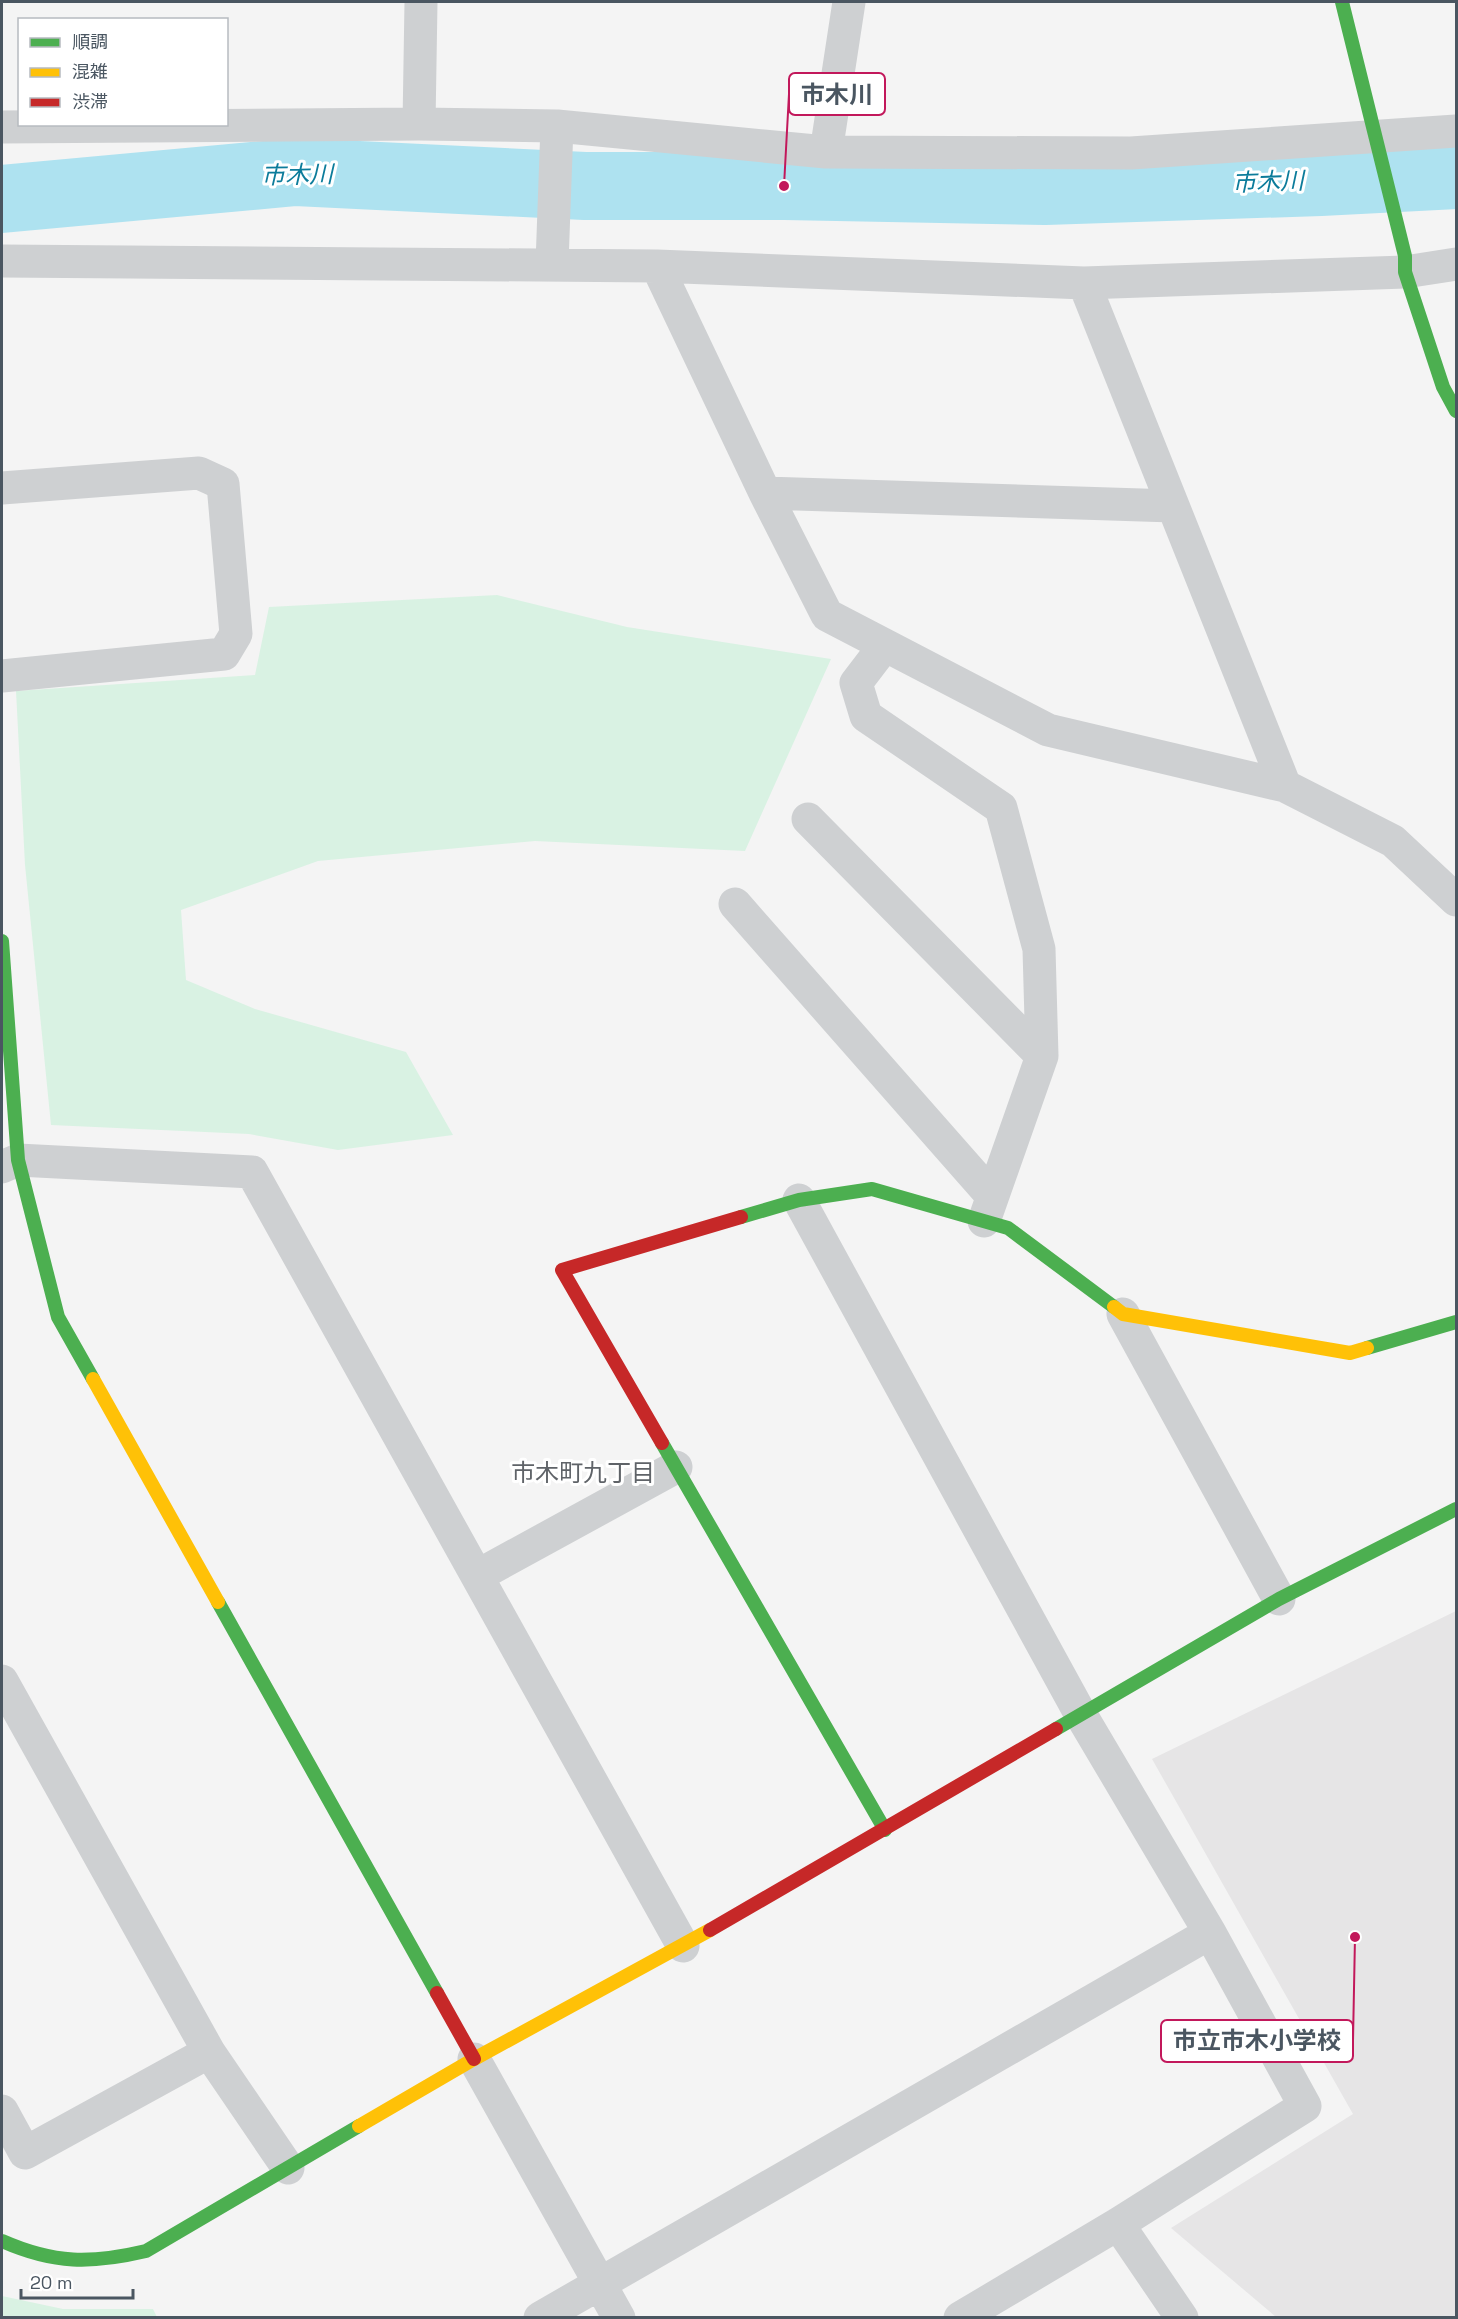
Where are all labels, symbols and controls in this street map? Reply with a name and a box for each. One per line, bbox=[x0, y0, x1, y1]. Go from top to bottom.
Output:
legend bbox=[18, 18, 228, 126]
text: 順調 bbox=[72, 30, 108, 53]
text: 混雑 bbox=[72, 60, 108, 83]
callout: 市木川 bbox=[789, 73, 885, 115]
text: 市木川 bbox=[801, 79, 873, 110]
text: 渋滞 bbox=[72, 90, 108, 113]
water label: 市木川 bbox=[261, 158, 336, 191]
water label: 市木川 bbox=[1231, 165, 1307, 198]
district label: 市木町九丁目 bbox=[511, 1457, 655, 1488]
callout: 市立市木小学校 bbox=[1161, 2020, 1353, 2062]
text: 市立市木小学校 bbox=[1173, 2025, 1341, 2056]
scale bar bbox=[21, 2262, 134, 2300]
text: 20 m bbox=[30, 2271, 73, 2294]

